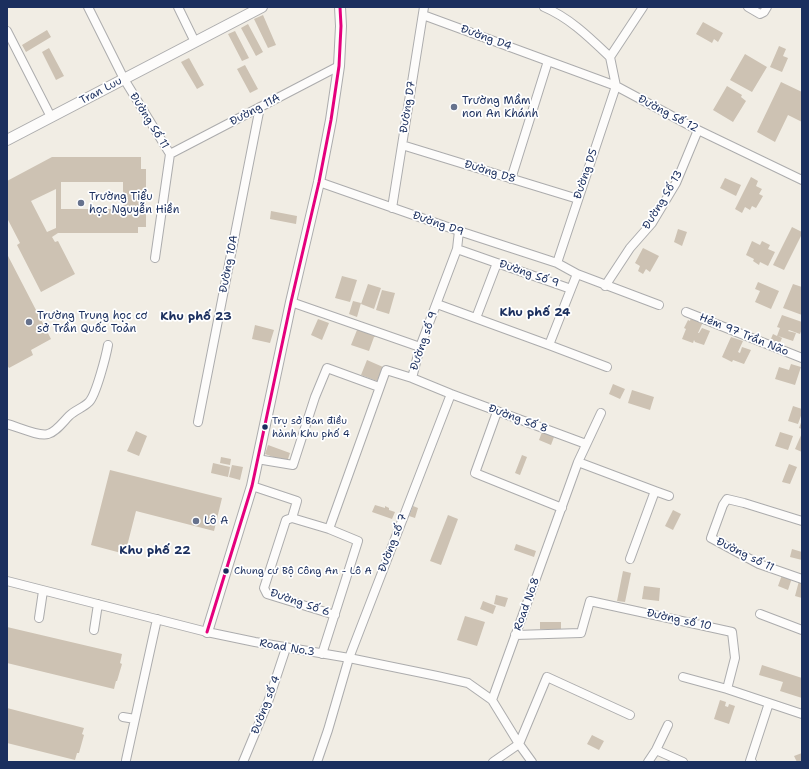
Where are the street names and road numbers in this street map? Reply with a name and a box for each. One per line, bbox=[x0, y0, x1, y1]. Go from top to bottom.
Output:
street label: Đường D4 bbox=[459, 23, 513, 53]
street label: Tran Luu bbox=[78, 74, 124, 108]
street label: Đường D7 bbox=[397, 80, 419, 134]
street label: Đường Số 11 bbox=[127, 91, 171, 151]
street label: Đường 11A bbox=[228, 91, 282, 129]
street label: Đường Số 12 bbox=[636, 93, 700, 135]
street label: Đường D5 bbox=[571, 147, 601, 201]
street label: Đường D8 bbox=[463, 158, 517, 186]
street label: Đường Số 13 bbox=[640, 168, 686, 232]
street label: Đường D9 bbox=[411, 209, 465, 239]
street label: Đường 10A bbox=[217, 234, 241, 294]
street label: Đường Số 9 bbox=[497, 258, 561, 290]
street label: Đường số 9 bbox=[408, 310, 440, 372]
street label: Hẻm 97 Trần Não bbox=[697, 311, 791, 359]
street label: Đường Số 8 bbox=[486, 402, 550, 436]
street label: Đường số 7 bbox=[376, 512, 410, 574]
street label: Đường số 11 bbox=[714, 535, 776, 575]
street label: Road No.8 bbox=[511, 576, 543, 632]
street label: Đường Số 6 bbox=[268, 587, 332, 619]
street label: Đường số 10 bbox=[645, 607, 713, 633]
street label: Road No.3 bbox=[258, 637, 316, 659]
street label: Đường số 4 bbox=[249, 674, 283, 736]

